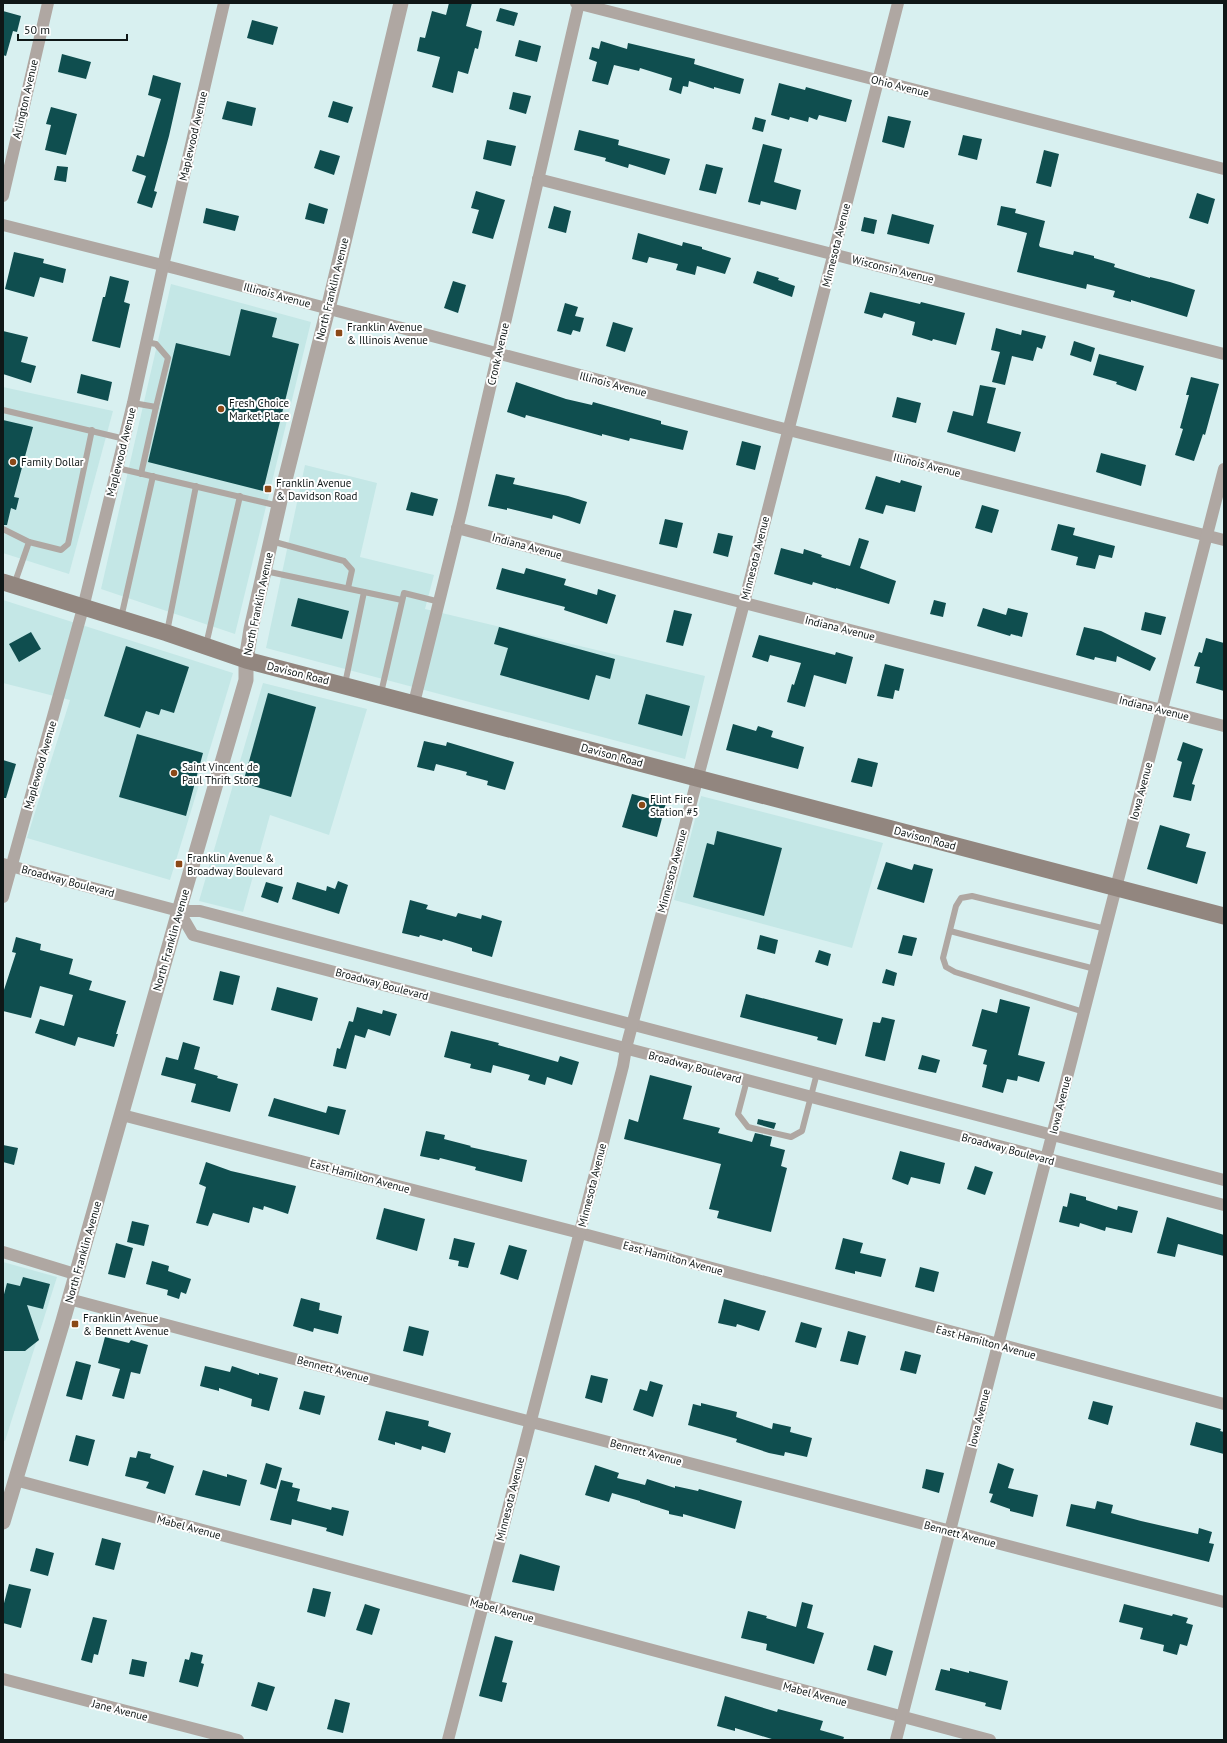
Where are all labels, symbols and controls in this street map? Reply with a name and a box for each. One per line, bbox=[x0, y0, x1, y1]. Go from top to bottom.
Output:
scale bar bbox=[18, 16, 127, 42]
text: 50 m bbox=[24, 22, 50, 37]
street label: Arlington Avenue bbox=[9, 58, 41, 140]
street label: Ohio Avenue bbox=[870, 72, 931, 100]
street label: Maplewood Avenue bbox=[176, 89, 210, 182]
street label: Minnesota Avenue bbox=[819, 201, 853, 288]
street label: North Franklin Avenue bbox=[312, 236, 352, 342]
street label: Wisconsin Avenue bbox=[851, 252, 936, 286]
street label: Illinois Avenue bbox=[242, 279, 313, 311]
place label: Franklin Avenue & Illinois Avenue bbox=[347, 320, 428, 347]
street label: Cronk Avenue bbox=[484, 321, 512, 387]
marker: Franklin Avenue & Illinois Avenue bbox=[334, 328, 344, 338]
street label: Illinois Avenue bbox=[578, 368, 649, 400]
place label: Fresh Choice Market Place bbox=[229, 396, 290, 423]
marker: Fresh Choice Market Place bbox=[216, 404, 226, 414]
street label: Maplewood Avenue bbox=[103, 406, 139, 498]
street label: Illinois Avenue bbox=[892, 450, 963, 480]
place label: Family Dollar bbox=[21, 455, 84, 469]
marker: Family Dollar bbox=[8, 457, 18, 467]
place label: Franklin Avenue & Davidson Road bbox=[276, 476, 358, 503]
marker: Franklin Avenue & Davidson Road bbox=[263, 484, 273, 494]
street label: Minnesota Avenue bbox=[738, 514, 772, 601]
street label: Indiana Avenue bbox=[490, 530, 564, 562]
street label: North Franklin Avenue bbox=[240, 551, 276, 657]
street label: Indiana Avenue bbox=[803, 613, 877, 644]
street label: Davison Road bbox=[265, 659, 331, 688]
street label: Indiana Avenue bbox=[1117, 693, 1191, 724]
street label: Maplewood Avenue bbox=[21, 719, 59, 811]
street label: Davison Road bbox=[579, 740, 645, 770]
place label: Saint Vincent de Paul Thrift Store bbox=[182, 760, 259, 787]
street label: Iowa Avenue bbox=[1127, 760, 1156, 822]
marker: Saint Vincent de Paul Thrift Store bbox=[169, 768, 179, 778]
place label: Flint Fire Station #5 bbox=[650, 792, 699, 819]
marker: Flint Fire Station #5 bbox=[637, 800, 647, 810]
street label: Davison Road bbox=[892, 823, 958, 853]
street label: Minnesota Avenue bbox=[654, 827, 690, 914]
place label: Franklin Avenue & Broadway Boulevard bbox=[187, 851, 283, 878]
marker: Franklin Avenue & Broadway Boulevard bbox=[174, 859, 184, 869]
street label: Broadway Boulevard bbox=[20, 862, 116, 900]
street label: North Franklin Avenue bbox=[150, 887, 192, 993]
street label: Broadway Boulevard bbox=[334, 965, 430, 1003]
street label: Broadway Boulevard bbox=[647, 1048, 743, 1086]
street label: Iowa Avenue bbox=[1046, 1074, 1074, 1136]
street label: Broadway Boulevard bbox=[960, 1130, 1056, 1168]
street label: Minnesota Avenue bbox=[575, 1141, 609, 1228]
street label: East Hamilton Avenue bbox=[308, 1156, 412, 1196]
street label: North Franklin Avenue bbox=[62, 1199, 104, 1305]
street label: East Hamilton Avenue bbox=[621, 1238, 725, 1278]
place label: Franklin Avenue & Bennett Avenue bbox=[83, 1311, 169, 1338]
marker: Franklin Avenue & Bennett Avenue bbox=[70, 1319, 80, 1329]
street label: East Hamilton Avenue bbox=[934, 1322, 1038, 1362]
street label: Bennett Avenue bbox=[295, 1353, 371, 1385]
street label: Iowa Avenue bbox=[965, 1387, 993, 1449]
street label: Bennett Avenue bbox=[608, 1436, 684, 1468]
street label: Minnesota Avenue bbox=[493, 1455, 527, 1542]
street label: Mabel Avenue bbox=[155, 1512, 223, 1542]
street label: Bennett Avenue bbox=[922, 1518, 998, 1550]
street label: Mabel Avenue bbox=[468, 1595, 536, 1625]
street label: Mabel Avenue bbox=[781, 1679, 849, 1709]
street label: Jane Avenue bbox=[90, 1696, 150, 1724]

